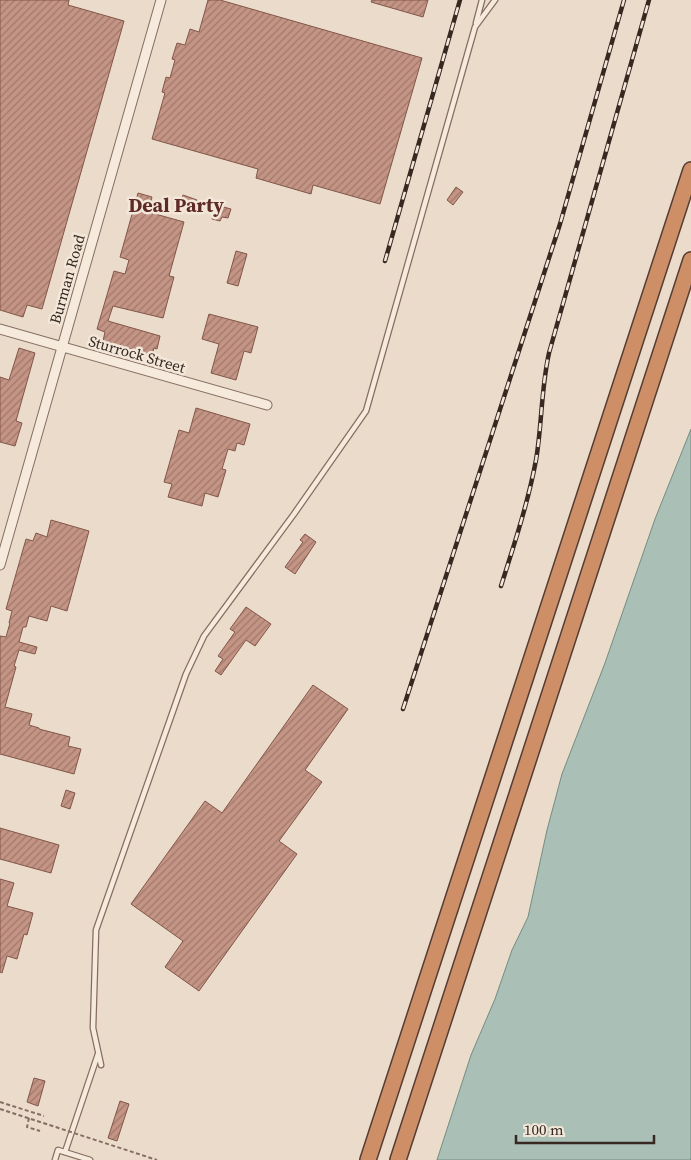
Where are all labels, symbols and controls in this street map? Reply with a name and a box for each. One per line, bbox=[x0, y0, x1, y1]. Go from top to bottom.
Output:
district label: Deal Party bbox=[128, 191, 224, 219]
street label: Burman Road bbox=[44, 231, 90, 326]
street label: Sturrock Street bbox=[86, 330, 188, 378]
scale bar bbox=[516, 1112, 654, 1144]
text: 100 m bbox=[524, 1119, 564, 1140]

